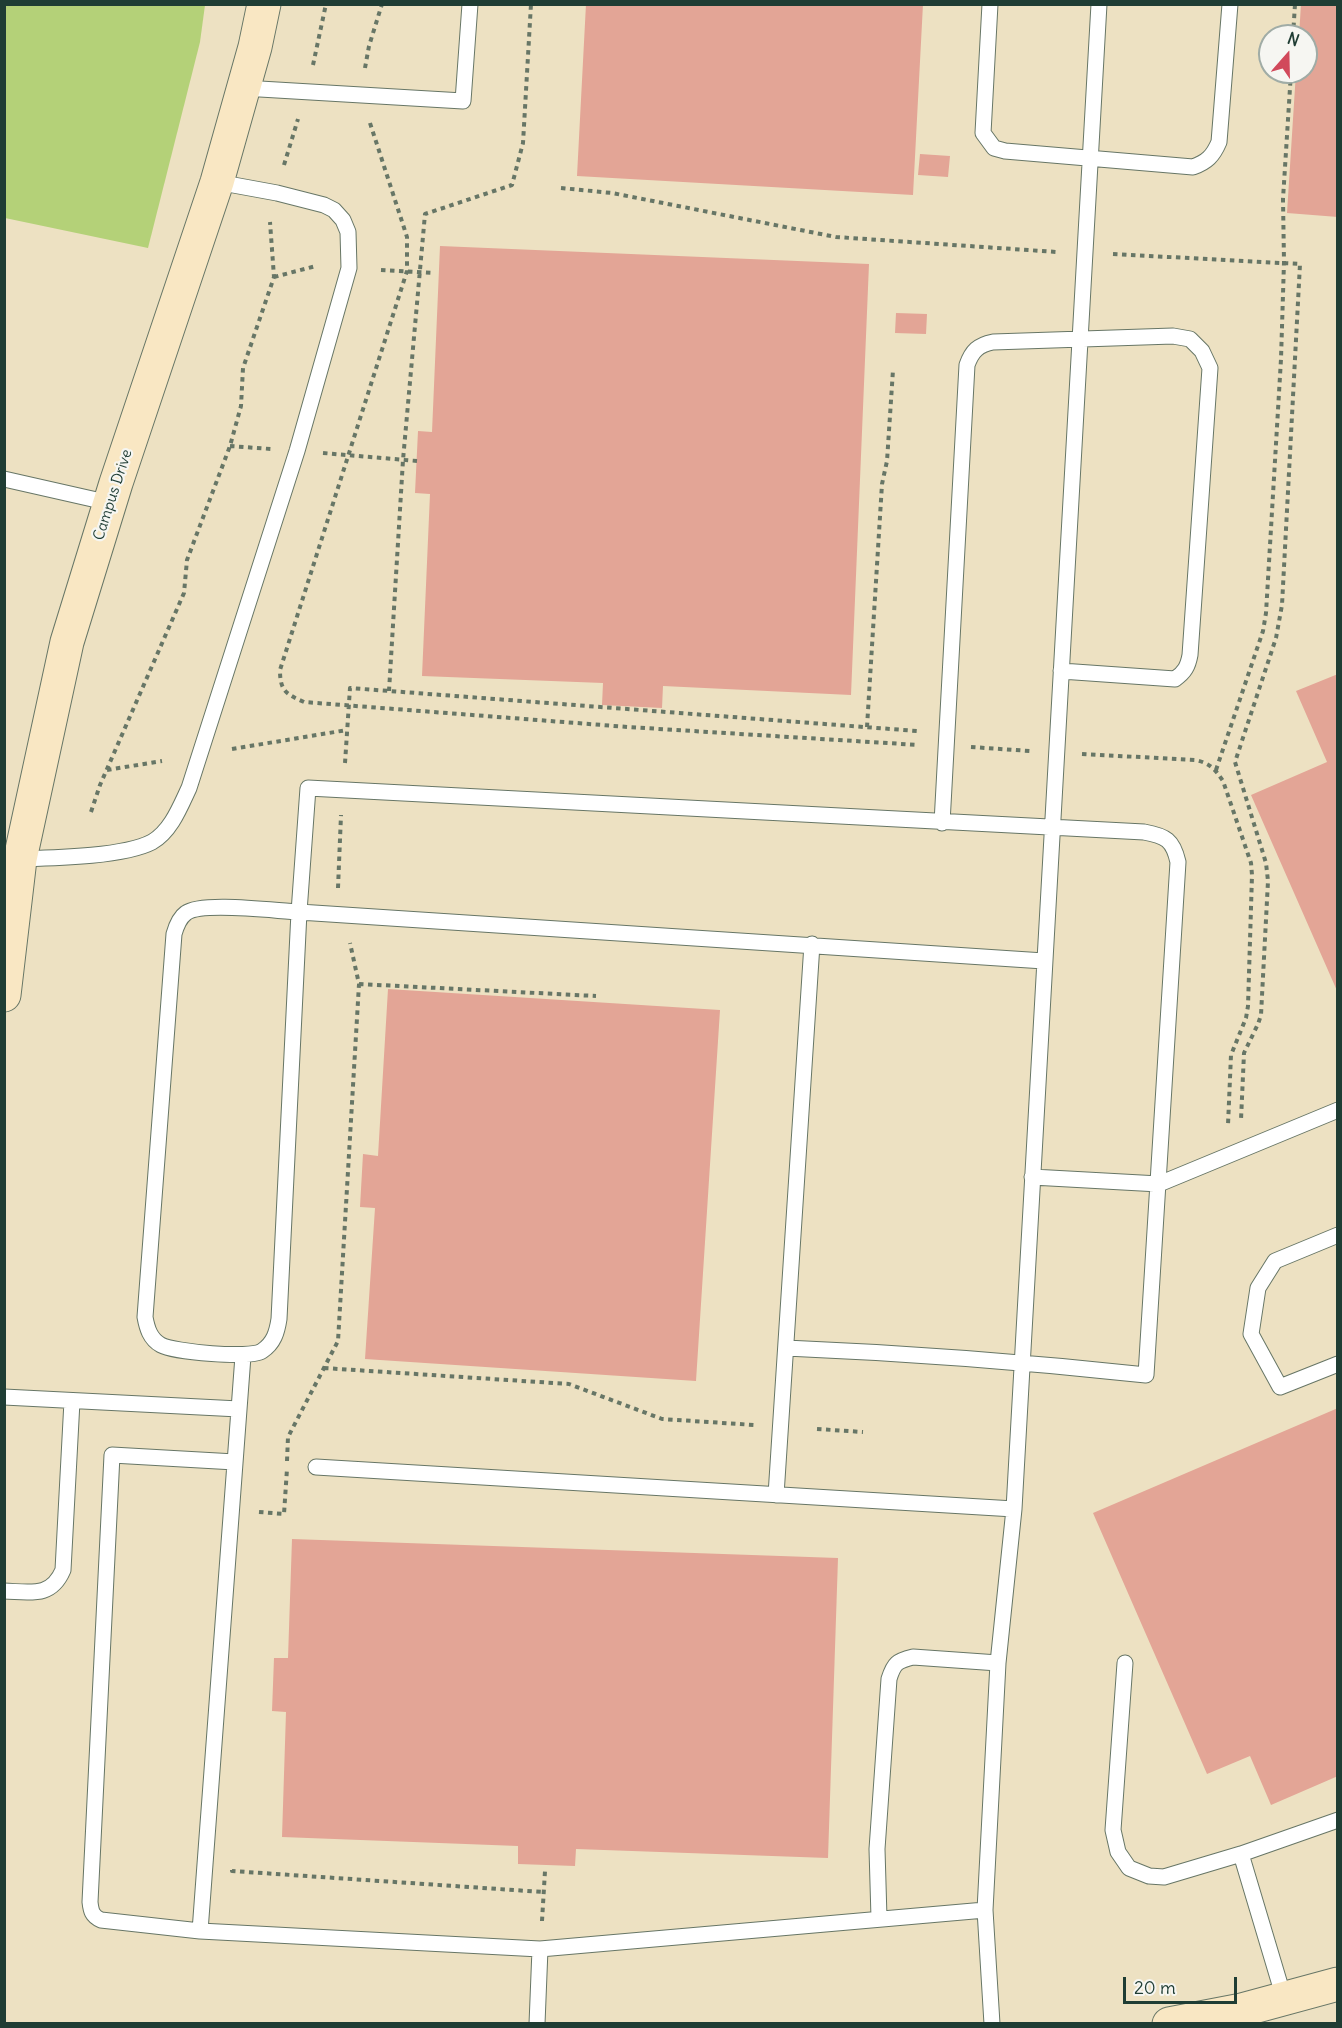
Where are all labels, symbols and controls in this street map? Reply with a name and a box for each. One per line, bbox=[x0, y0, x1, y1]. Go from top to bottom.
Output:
north arrow bbox=[1258, 24, 1318, 84]
text: N bbox=[1285, 28, 1302, 50]
street label: Campus Drive bbox=[90, 447, 136, 543]
scale bar bbox=[1126, 1965, 1240, 2003]
text: 20 m bbox=[1134, 1976, 1176, 1999]

